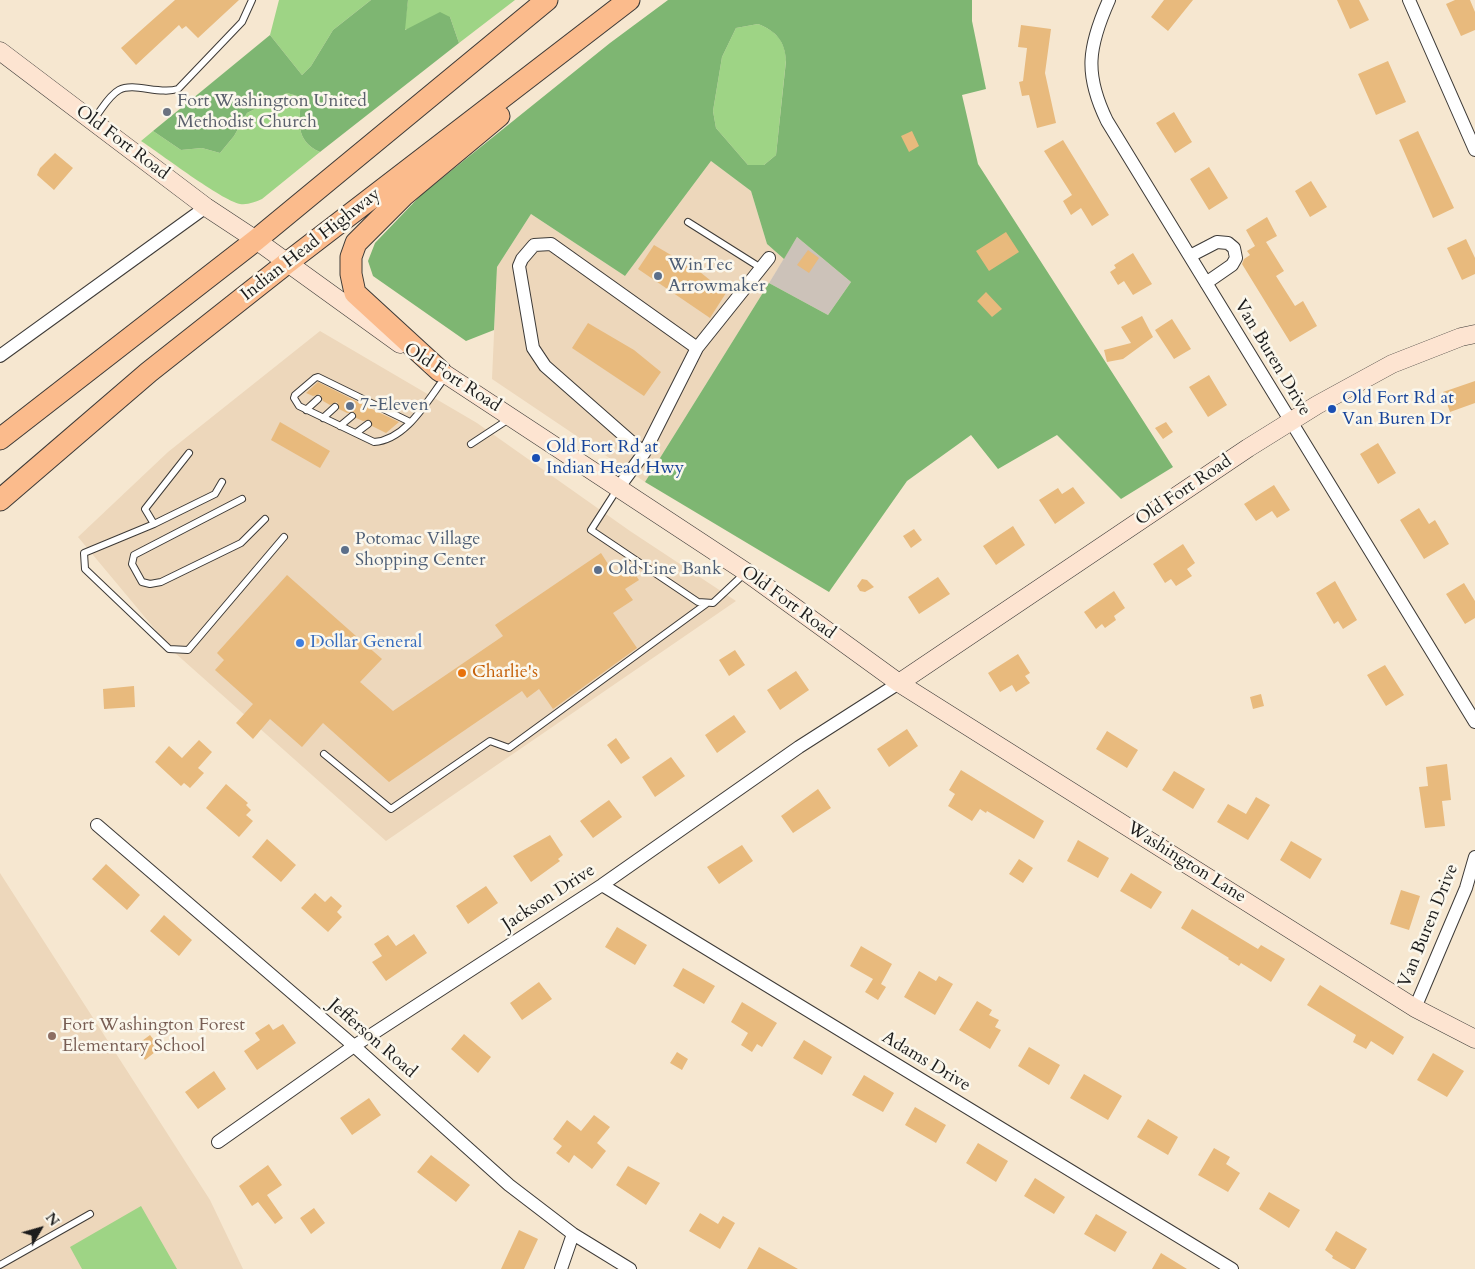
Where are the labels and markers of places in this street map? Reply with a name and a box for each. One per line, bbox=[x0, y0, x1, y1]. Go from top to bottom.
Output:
place label: Fort Washington United Methodist Church bbox=[177, 91, 367, 134]
marker: Fort Washington United Methodist Church bbox=[161, 106, 173, 118]
place label: WinTec Arrowmaker bbox=[668, 255, 765, 298]
marker: WinTec Arrowmaker bbox=[652, 270, 664, 282]
place label: Old Fort Rd at Van Buren Dr bbox=[1342, 388, 1454, 430]
place label: 7-Eleven bbox=[360, 395, 429, 417]
marker: 7-Eleven bbox=[344, 400, 356, 412]
marker: Old Fort Rd at Van Buren Dr bbox=[1326, 403, 1338, 415]
place label: Old Fort Rd at Indian Head Hwy bbox=[546, 437, 684, 479]
marker: Old Fort Rd at Indian Head Hwy bbox=[530, 452, 542, 464]
place label: Potomac Village Shopping Center bbox=[355, 529, 486, 572]
marker: Potomac Village Shopping Center bbox=[339, 544, 351, 556]
place label: Old Line Bank bbox=[608, 559, 722, 581]
marker: Old Line Bank bbox=[592, 564, 604, 576]
place label: Dollar General bbox=[310, 632, 422, 654]
marker: Dollar General bbox=[294, 637, 306, 649]
place label: Charlie's bbox=[472, 662, 538, 684]
marker: Charlie's bbox=[456, 667, 468, 679]
place label: Fort Washington Forest Elementary School bbox=[62, 1015, 245, 1058]
marker: Fort Washington Forest Elementary School bbox=[46, 1030, 58, 1042]

